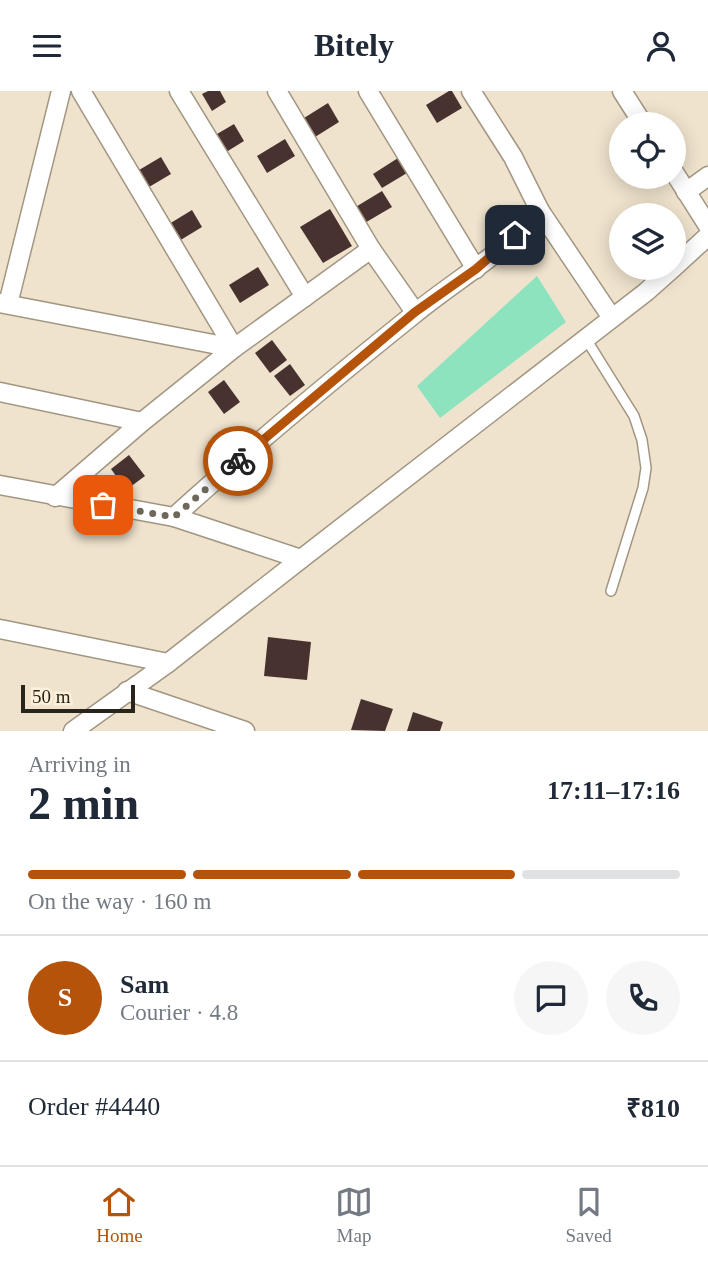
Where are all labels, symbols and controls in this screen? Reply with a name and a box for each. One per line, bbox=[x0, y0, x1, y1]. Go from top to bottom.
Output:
icon: menu bbox=[28, 27, 66, 65]
text: Bitely bbox=[314, 27, 394, 63]
icon: person bbox=[642, 27, 680, 65]
map controls bbox=[609, 112, 686, 280]
button: locate bbox=[609, 112, 686, 189]
button: layers bbox=[609, 203, 686, 280]
pin bbox=[485, 205, 545, 265]
icon: home bbox=[496, 216, 534, 254]
courier bbox=[203, 426, 273, 496]
icon: bike bbox=[219, 442, 257, 480]
pin bbox=[73, 475, 133, 535]
icon: bag bbox=[84, 486, 122, 524]
scale bar bbox=[21, 682, 135, 714]
text: 50 m bbox=[32, 686, 71, 707]
text: Arriving in bbox=[28, 752, 131, 777]
text: 17:11–17:16 bbox=[547, 776, 680, 805]
text: 2 min bbox=[28, 778, 139, 829]
text: On the way · 160 m bbox=[28, 889, 211, 914]
button: chat bbox=[514, 961, 588, 1035]
button: phone bbox=[606, 961, 680, 1035]
text: Sam bbox=[120, 970, 169, 999]
text: S bbox=[58, 983, 72, 1012]
text: Courier · 4.8 bbox=[120, 1000, 238, 1025]
text: Order #4440 bbox=[28, 1092, 160, 1121]
text: ₹810 bbox=[626, 1094, 680, 1123]
tab: Home bbox=[96, 1183, 143, 1247]
tab: Map bbox=[335, 1183, 373, 1247]
tab: Saved bbox=[565, 1183, 612, 1247]

